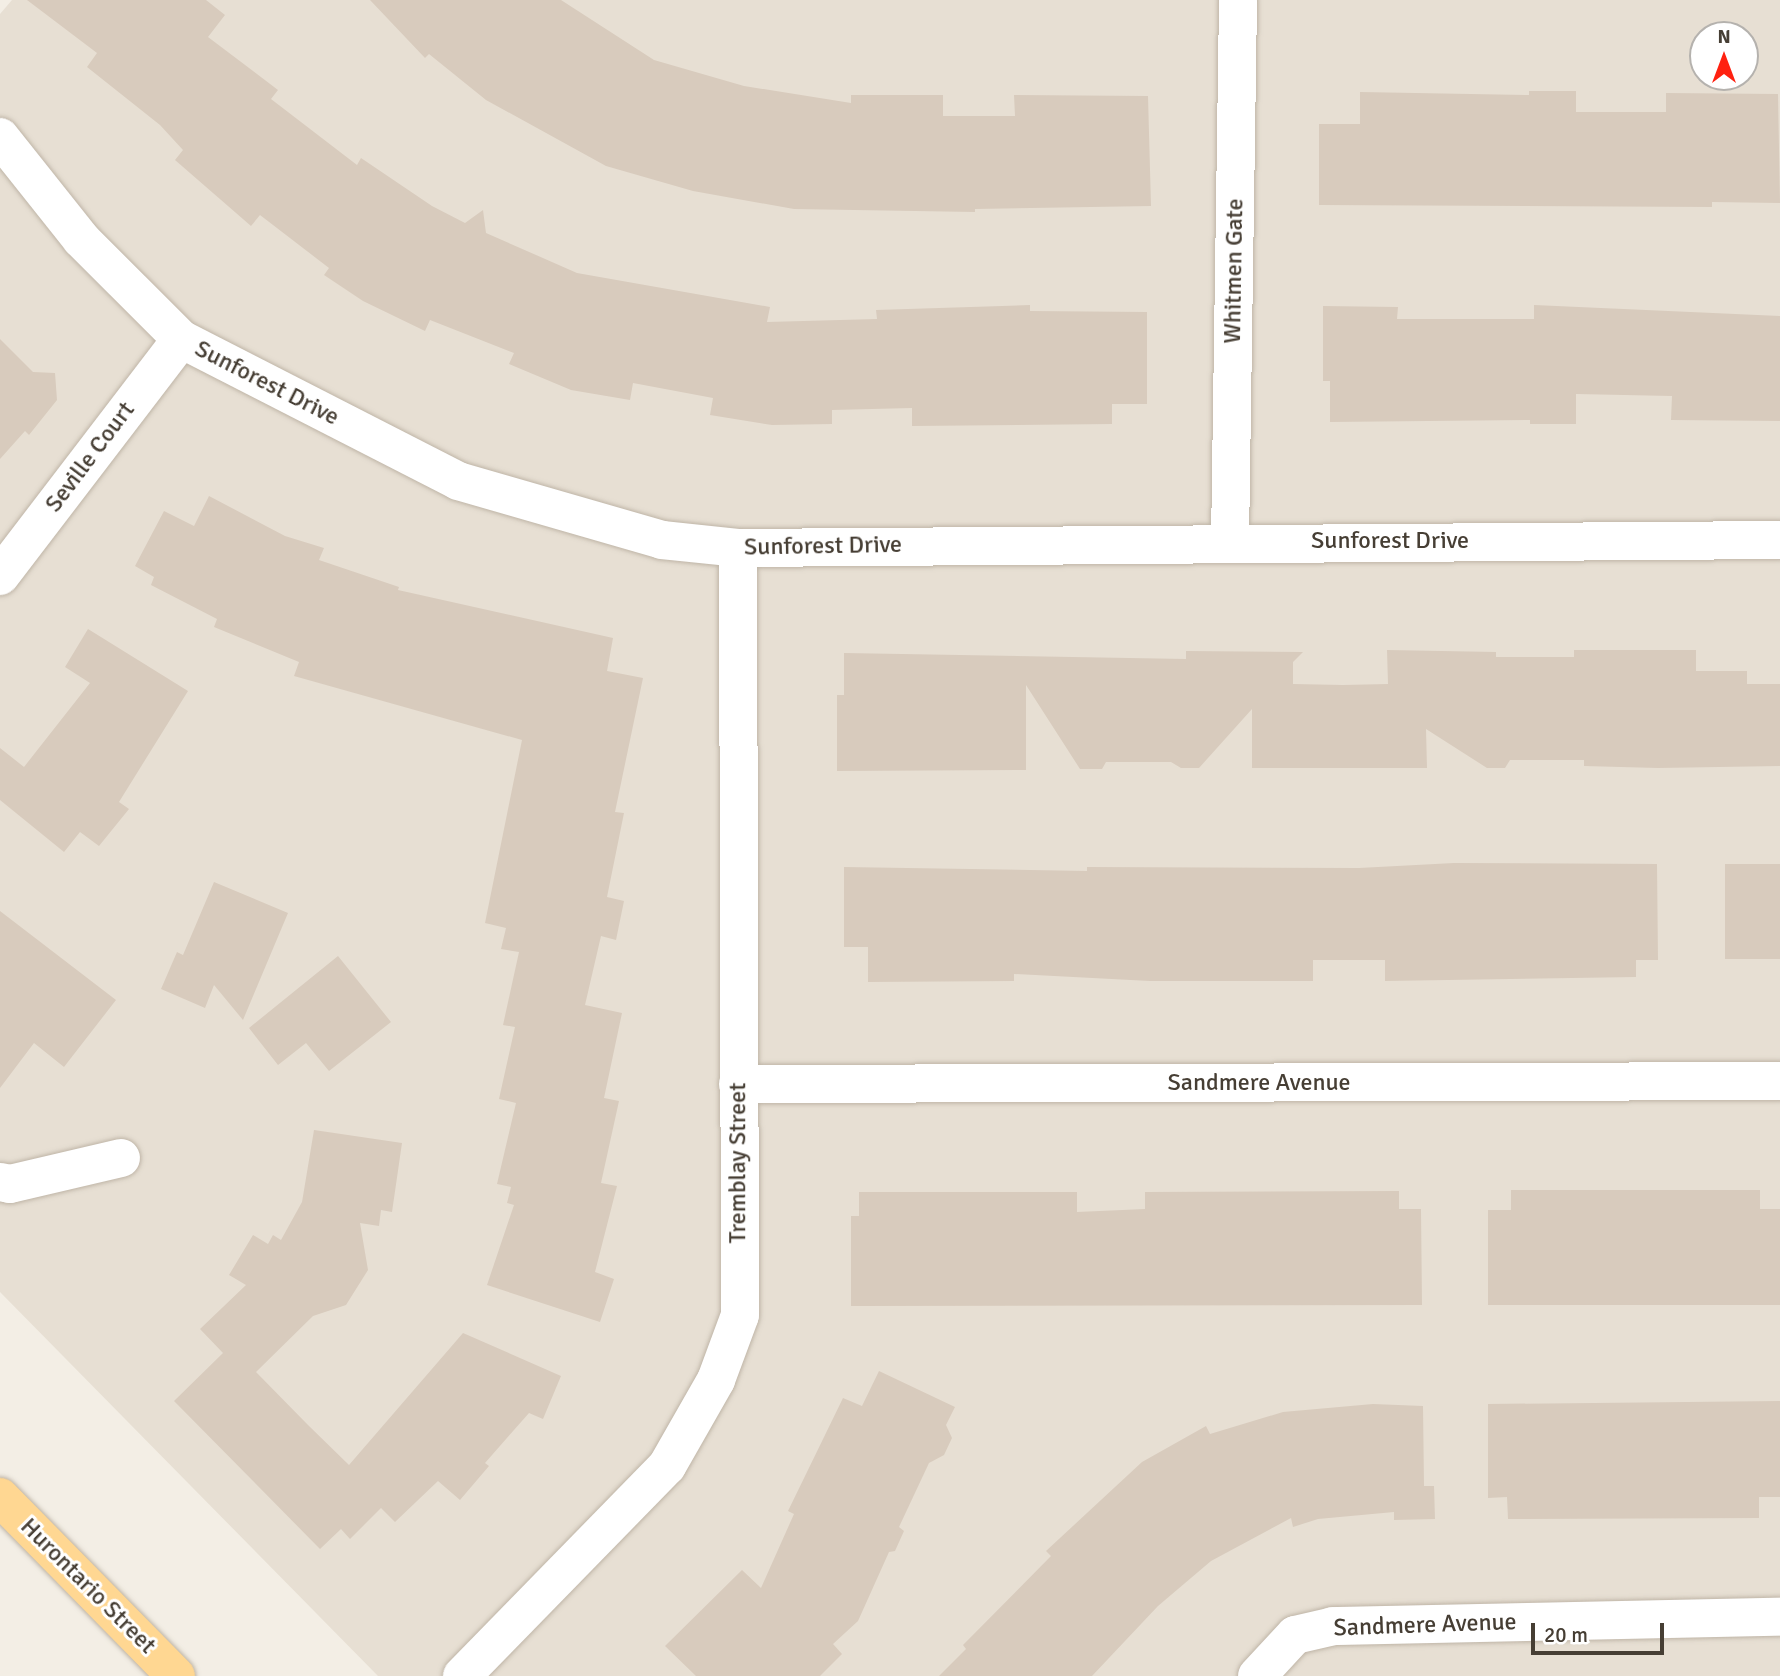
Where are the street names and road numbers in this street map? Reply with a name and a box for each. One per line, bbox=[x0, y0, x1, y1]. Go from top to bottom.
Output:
street label: Whitmen Gate bbox=[1218, 198, 1250, 344]
street label: Sunforest Drive bbox=[190, 334, 344, 432]
street label: Seville Court bbox=[39, 396, 141, 518]
street label: Sunforest Drive bbox=[1311, 527, 1469, 555]
street label: Sunforest Drive bbox=[744, 530, 902, 562]
street label: Sandmere Avenue bbox=[1167, 1069, 1351, 1097]
street label: Tremblay Street bbox=[724, 1083, 752, 1243]
street label: Hurontario Street bbox=[14, 1512, 162, 1660]
street label: Sandmere Avenue bbox=[1333, 1607, 1517, 1643]

